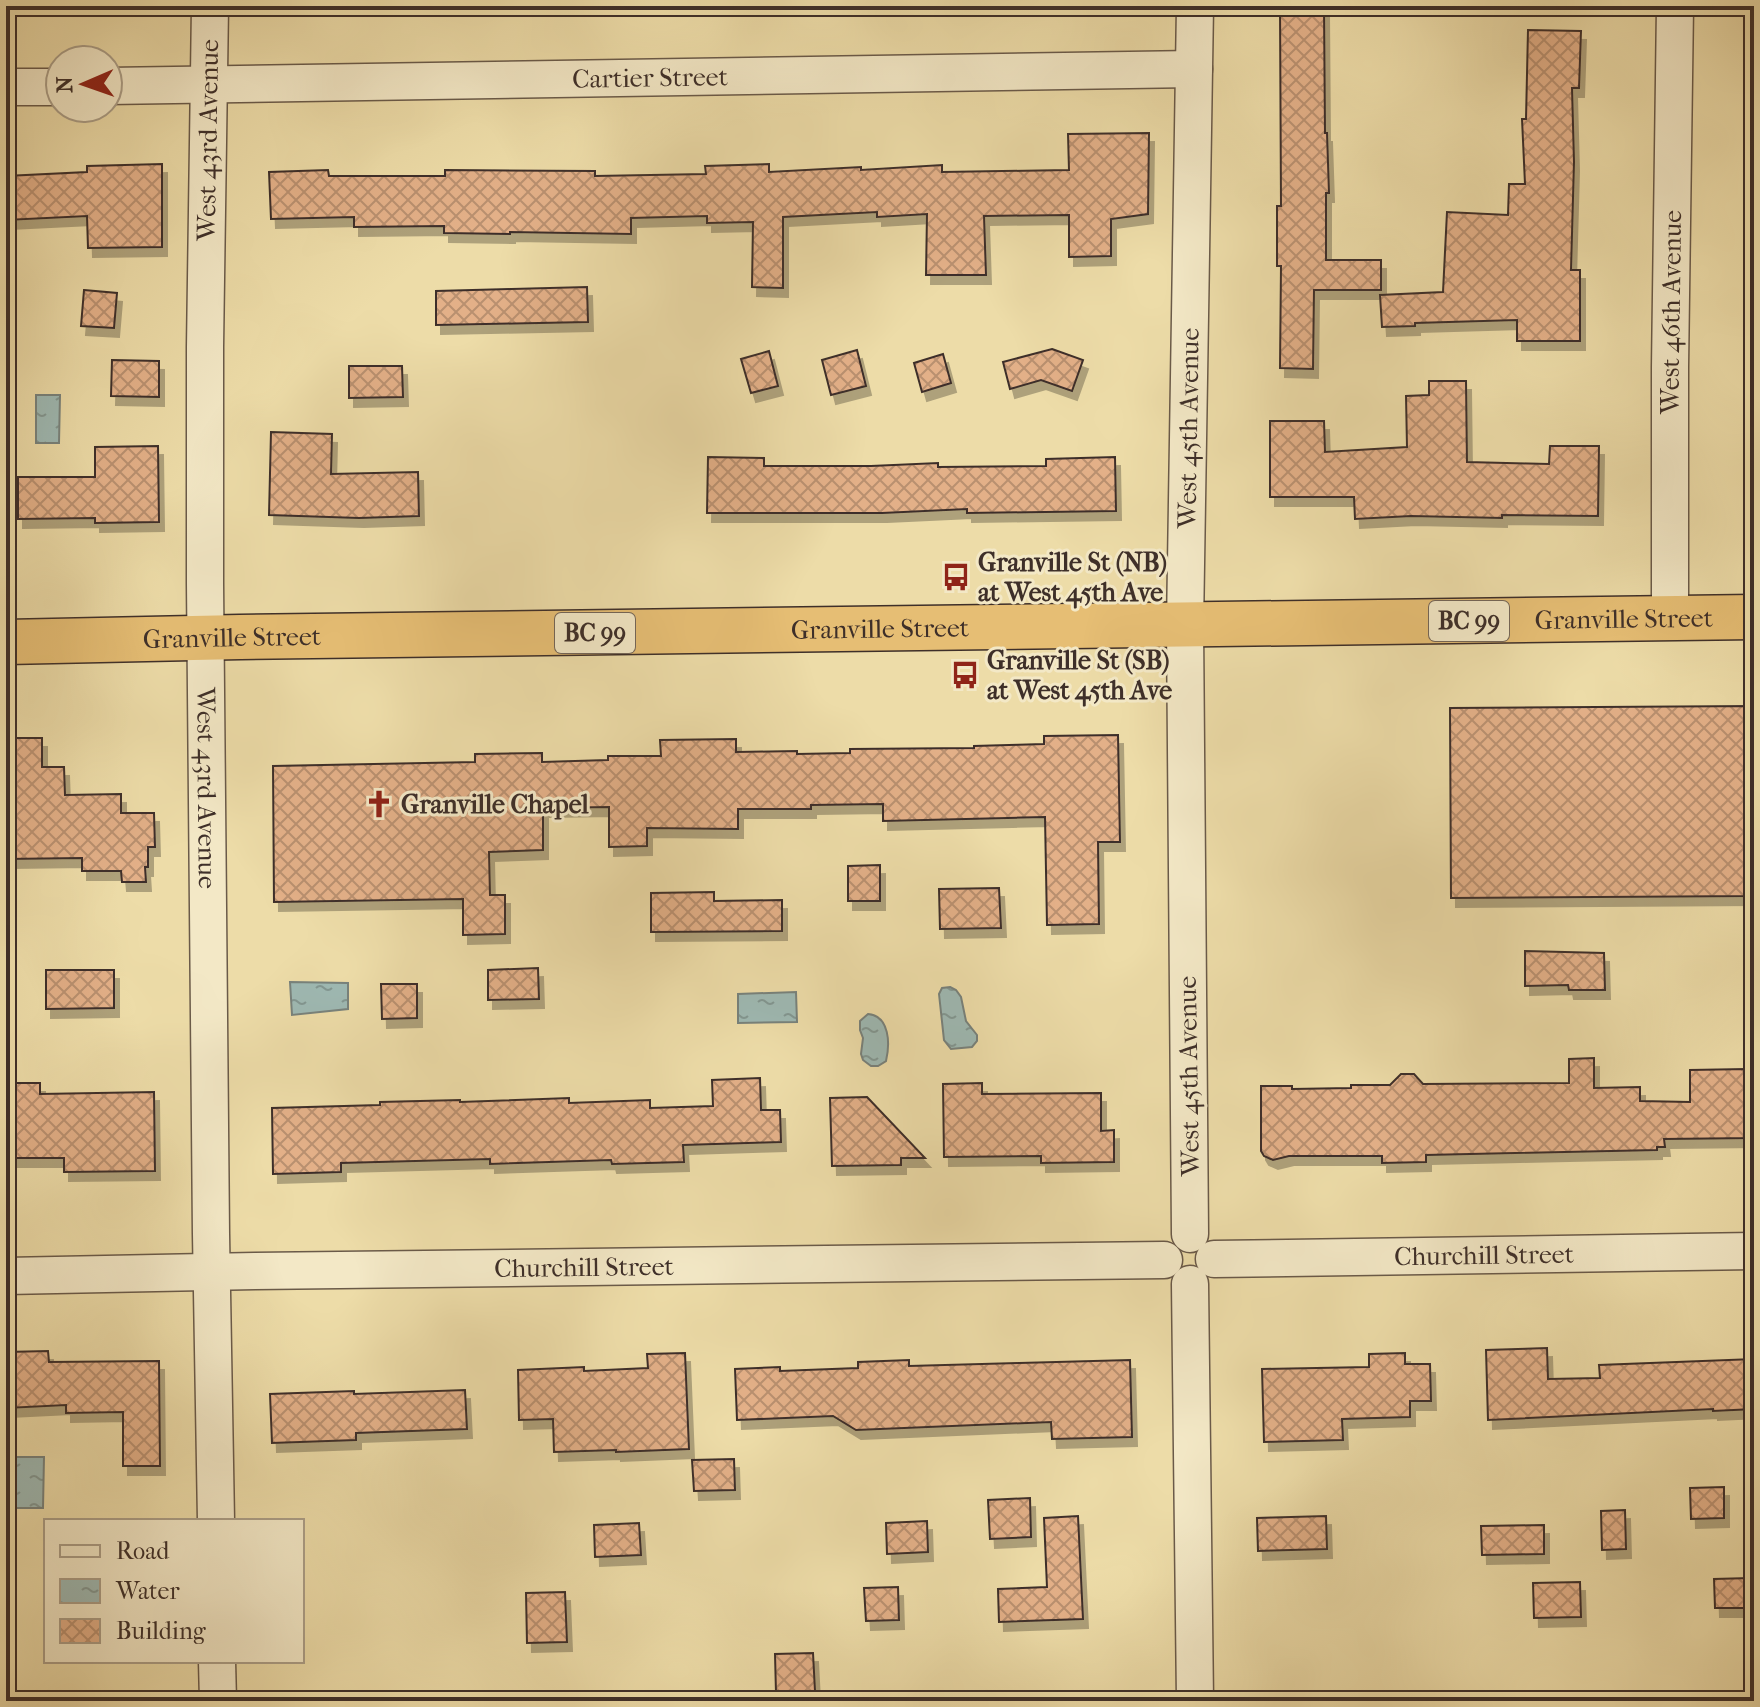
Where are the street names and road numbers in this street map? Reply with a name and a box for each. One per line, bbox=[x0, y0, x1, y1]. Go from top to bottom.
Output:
street label: West 43rd Avenue bbox=[191, 39, 225, 242]
street label: Cartier Street bbox=[572, 61, 729, 94]
street label: West 46th Avenue bbox=[1654, 210, 1688, 415]
street label: West 45th Avenue bbox=[1171, 327, 1205, 530]
road number: BC 99 bbox=[1429, 601, 1509, 641]
street label: Granville Street bbox=[1535, 602, 1714, 635]
street label: Granville Street bbox=[791, 612, 970, 645]
road number: BC 99 bbox=[555, 613, 635, 653]
street label: Granville Street bbox=[143, 620, 322, 655]
street label: West 43rd Avenue bbox=[190, 686, 223, 889]
street label: West 45th Avenue bbox=[1172, 975, 1206, 1177]
street label: Churchill Street bbox=[1394, 1238, 1575, 1272]
street label: Churchill Street bbox=[494, 1250, 675, 1284]

